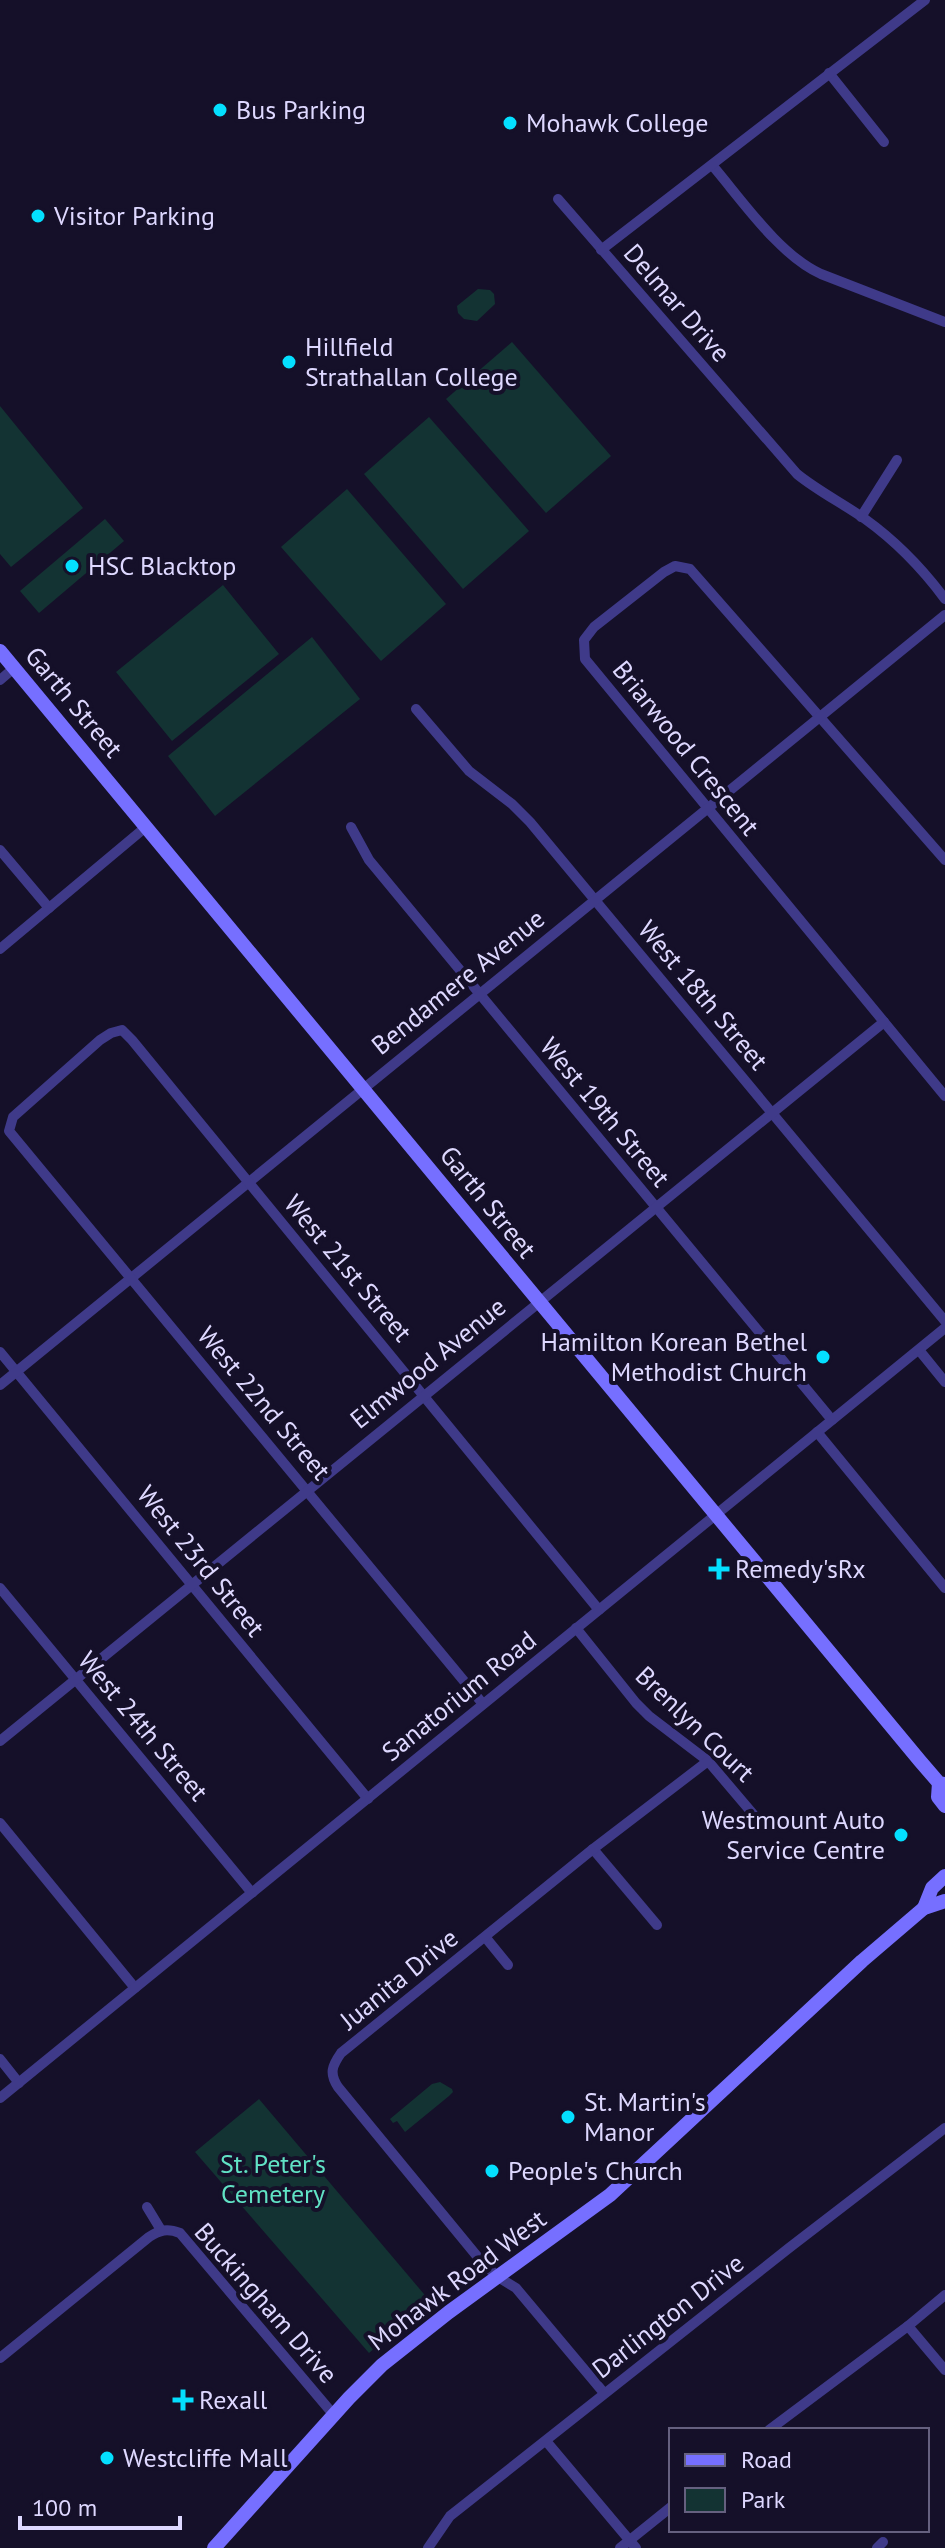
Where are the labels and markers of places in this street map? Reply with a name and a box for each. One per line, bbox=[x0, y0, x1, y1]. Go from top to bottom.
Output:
place label: Bus Parking bbox=[236, 93, 366, 126]
marker: Bus Parking bbox=[211, 101, 229, 119]
place label: Mohawk College bbox=[526, 106, 709, 139]
marker: Mohawk College bbox=[501, 114, 519, 132]
place label: Visitor Parking bbox=[53, 199, 215, 232]
marker: Visitor Parking bbox=[29, 207, 47, 225]
place label: Hillfield Strathallan College bbox=[305, 330, 518, 393]
marker: Hillfield Strathallan College bbox=[280, 353, 298, 371]
place label: HSC Blacktop bbox=[88, 549, 236, 582]
marker: HSC Blacktop bbox=[63, 557, 81, 575]
place label: Hamilton Korean Bethel Methodist Church bbox=[540, 1325, 807, 1388]
marker: Hamilton Korean Bethel Methodist Church bbox=[814, 1348, 832, 1366]
place label: Remedy'sRx bbox=[735, 1552, 866, 1585]
marker: Remedy'sRx bbox=[710, 1560, 728, 1578]
place label: Westmount Auto Service Centre bbox=[702, 1803, 885, 1866]
marker: Westmount Auto Service Centre bbox=[892, 1826, 910, 1844]
place label: St. Martin's Manor bbox=[584, 2085, 706, 2148]
marker: St. Martin's Manor bbox=[559, 2108, 577, 2126]
place label: People's Church bbox=[508, 2154, 683, 2187]
marker: People's Church bbox=[483, 2162, 501, 2180]
place label: Rexall bbox=[199, 2383, 268, 2416]
marker: Rexall bbox=[174, 2391, 192, 2409]
place label: Westcliffe Mall bbox=[123, 2441, 288, 2474]
marker: Westcliffe Mall bbox=[98, 2449, 116, 2467]

